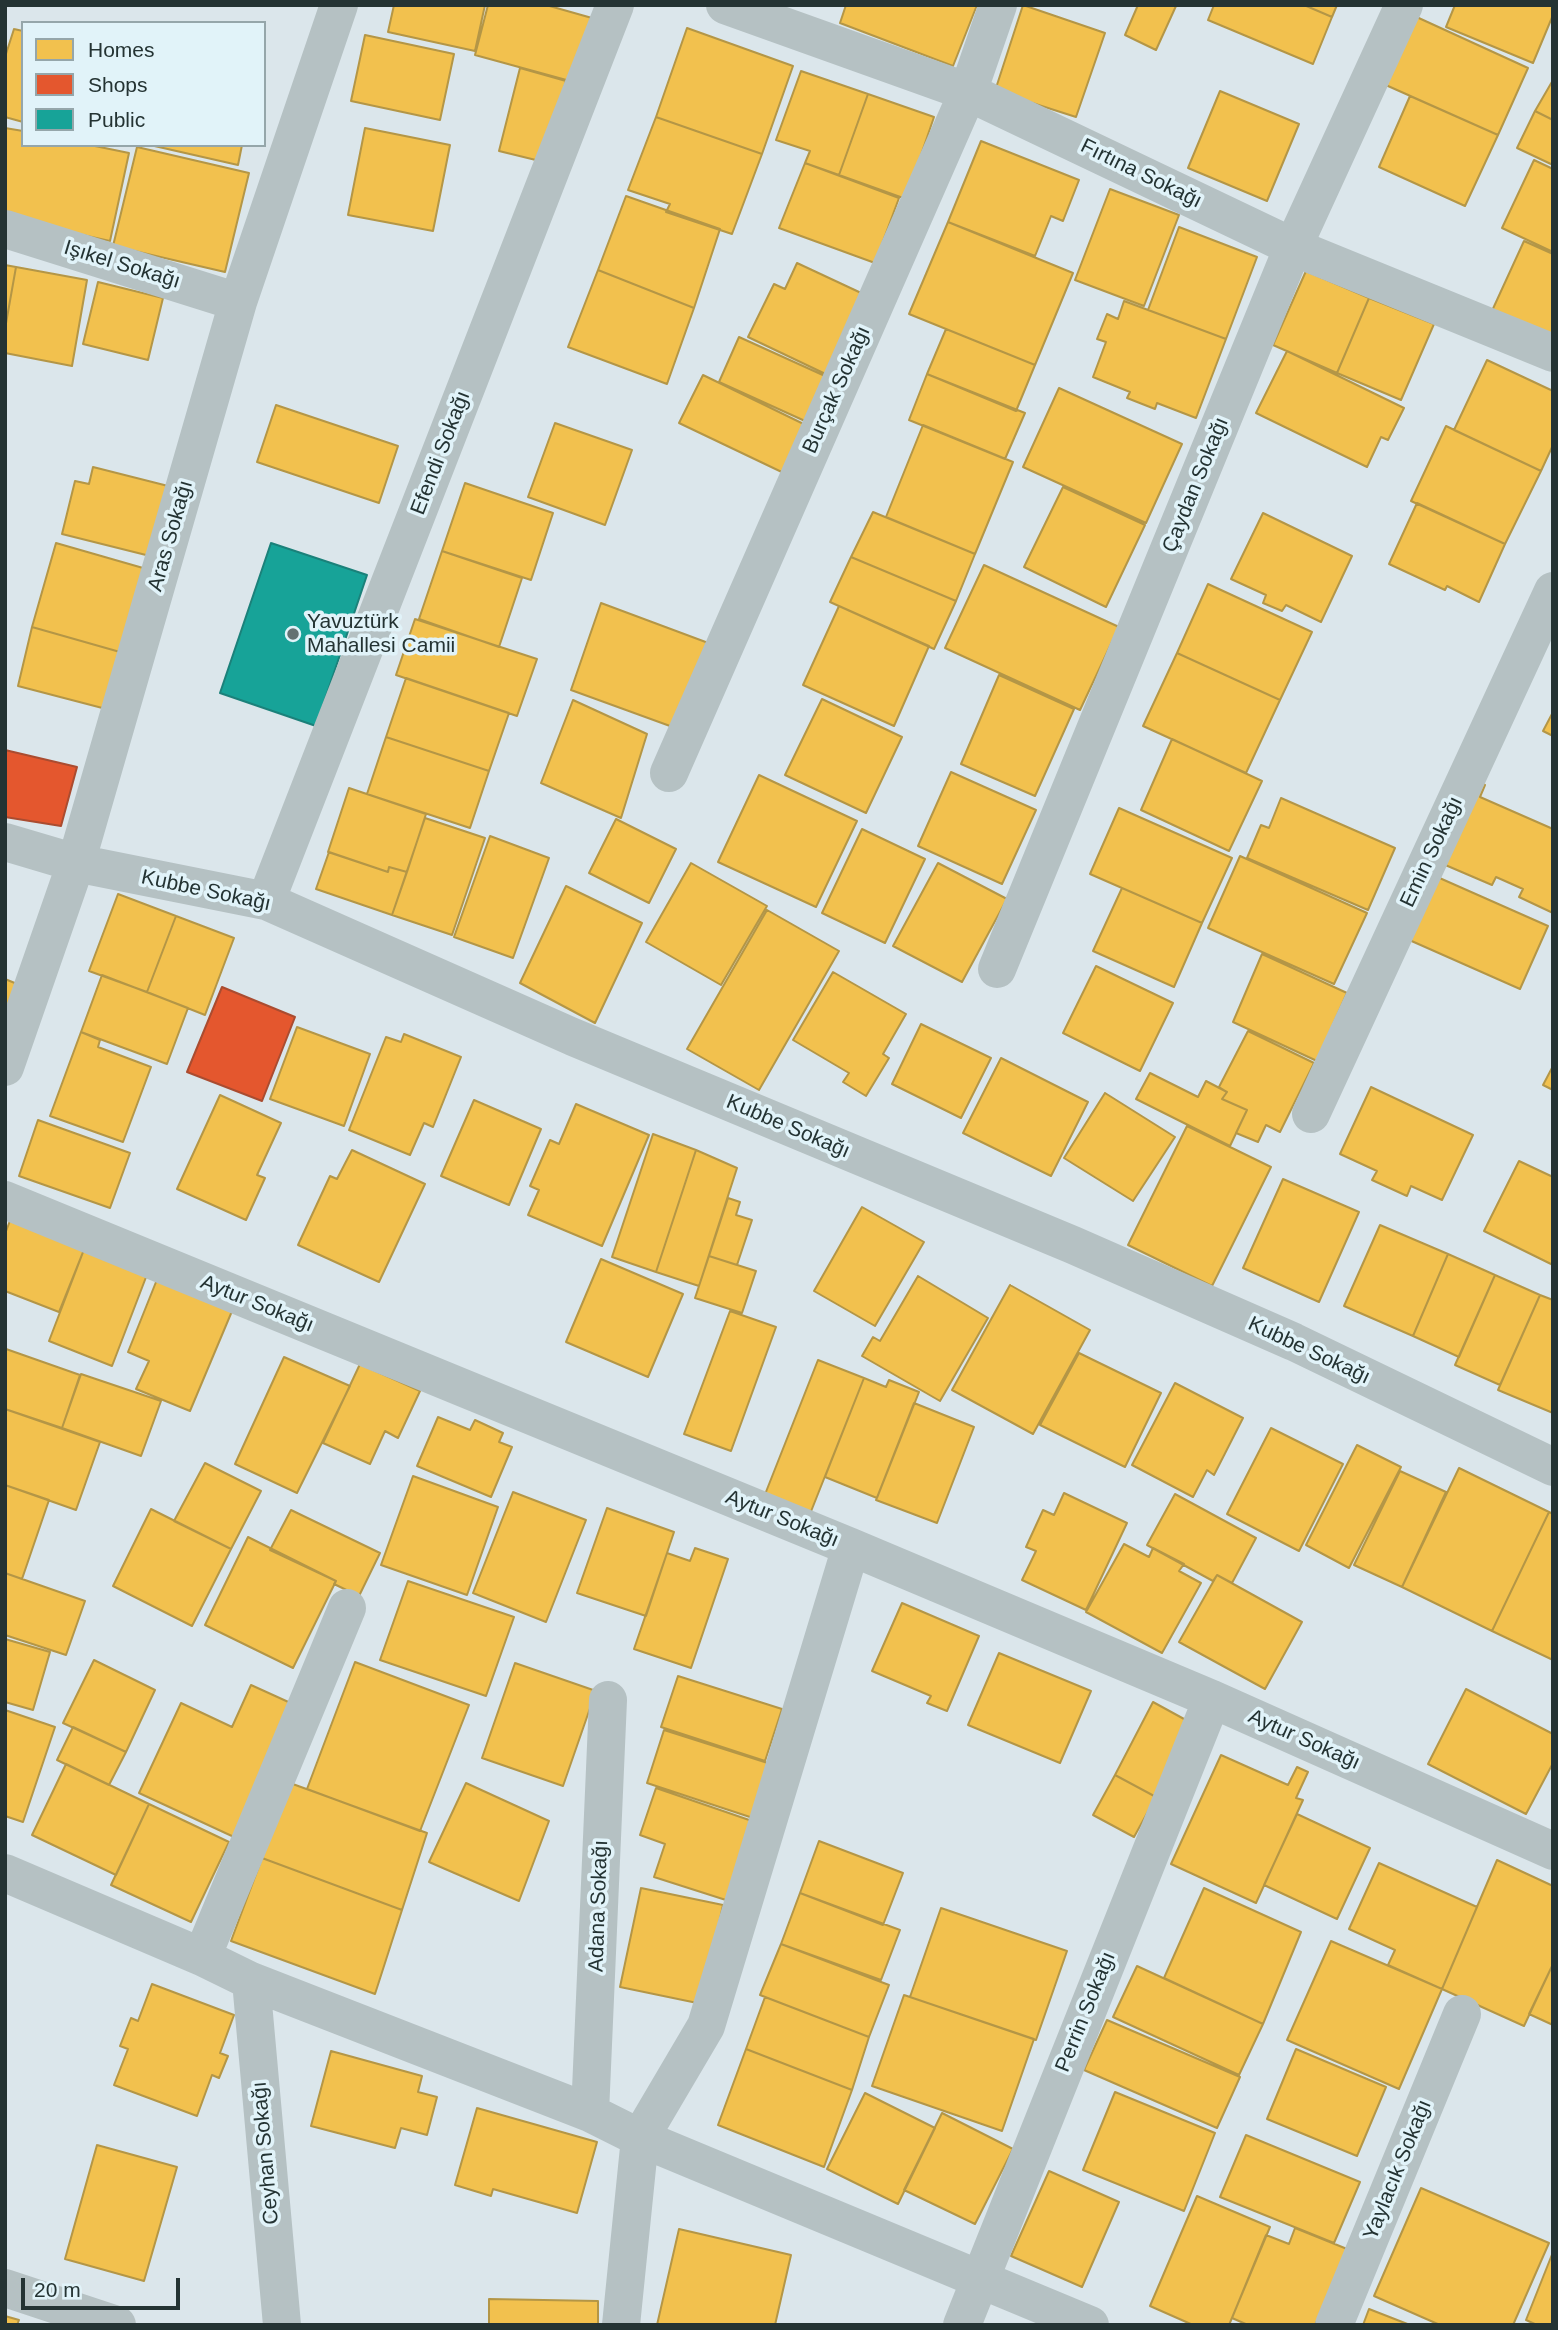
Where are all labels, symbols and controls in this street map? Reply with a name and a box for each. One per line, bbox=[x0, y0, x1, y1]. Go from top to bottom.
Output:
legend bbox=[21, 21, 266, 147]
text: Homes bbox=[88, 38, 155, 61]
text: Shops bbox=[88, 73, 148, 96]
text: Public bbox=[88, 108, 145, 131]
street label: Fırtına Sokağı bbox=[1076, 134, 1206, 214]
street label: Işıkel Sokağı bbox=[61, 235, 183, 295]
street label: Burçak Sokağı bbox=[798, 322, 876, 458]
street label: Efendi Sokağı bbox=[406, 387, 476, 519]
street label: Çaydan Sokağı bbox=[1157, 414, 1235, 556]
street label: Aras Sokağı bbox=[143, 478, 199, 594]
place label: Yavuztürk Mahallesi Camii bbox=[307, 609, 455, 659]
marker: Yavuztürk Mahallesi Camii bbox=[285, 626, 301, 642]
street label: Emin Sokağı bbox=[1395, 793, 1469, 911]
street label: Kubbe Sokağı bbox=[139, 865, 273, 917]
street label: Kubbe Sokağı bbox=[722, 1090, 854, 1164]
street label: Aytur Sokağı bbox=[197, 1270, 317, 1338]
street label: Kubbe Sokağı bbox=[1244, 1312, 1374, 1390]
street label: Aytur Sokağı bbox=[722, 1485, 842, 1553]
street label: Aytur Sokağı bbox=[1244, 1704, 1364, 1776]
street label: Adana Sokağı bbox=[584, 1840, 614, 1972]
street label: Perrin Sokağı bbox=[1050, 1948, 1122, 2076]
street label: Ceyhan Sokağı bbox=[247, 2080, 285, 2226]
street label: Yaylacık Sokağı bbox=[1358, 2096, 1438, 2244]
scale bar bbox=[24, 2264, 184, 2308]
text: 20 m bbox=[34, 2278, 81, 2301]

